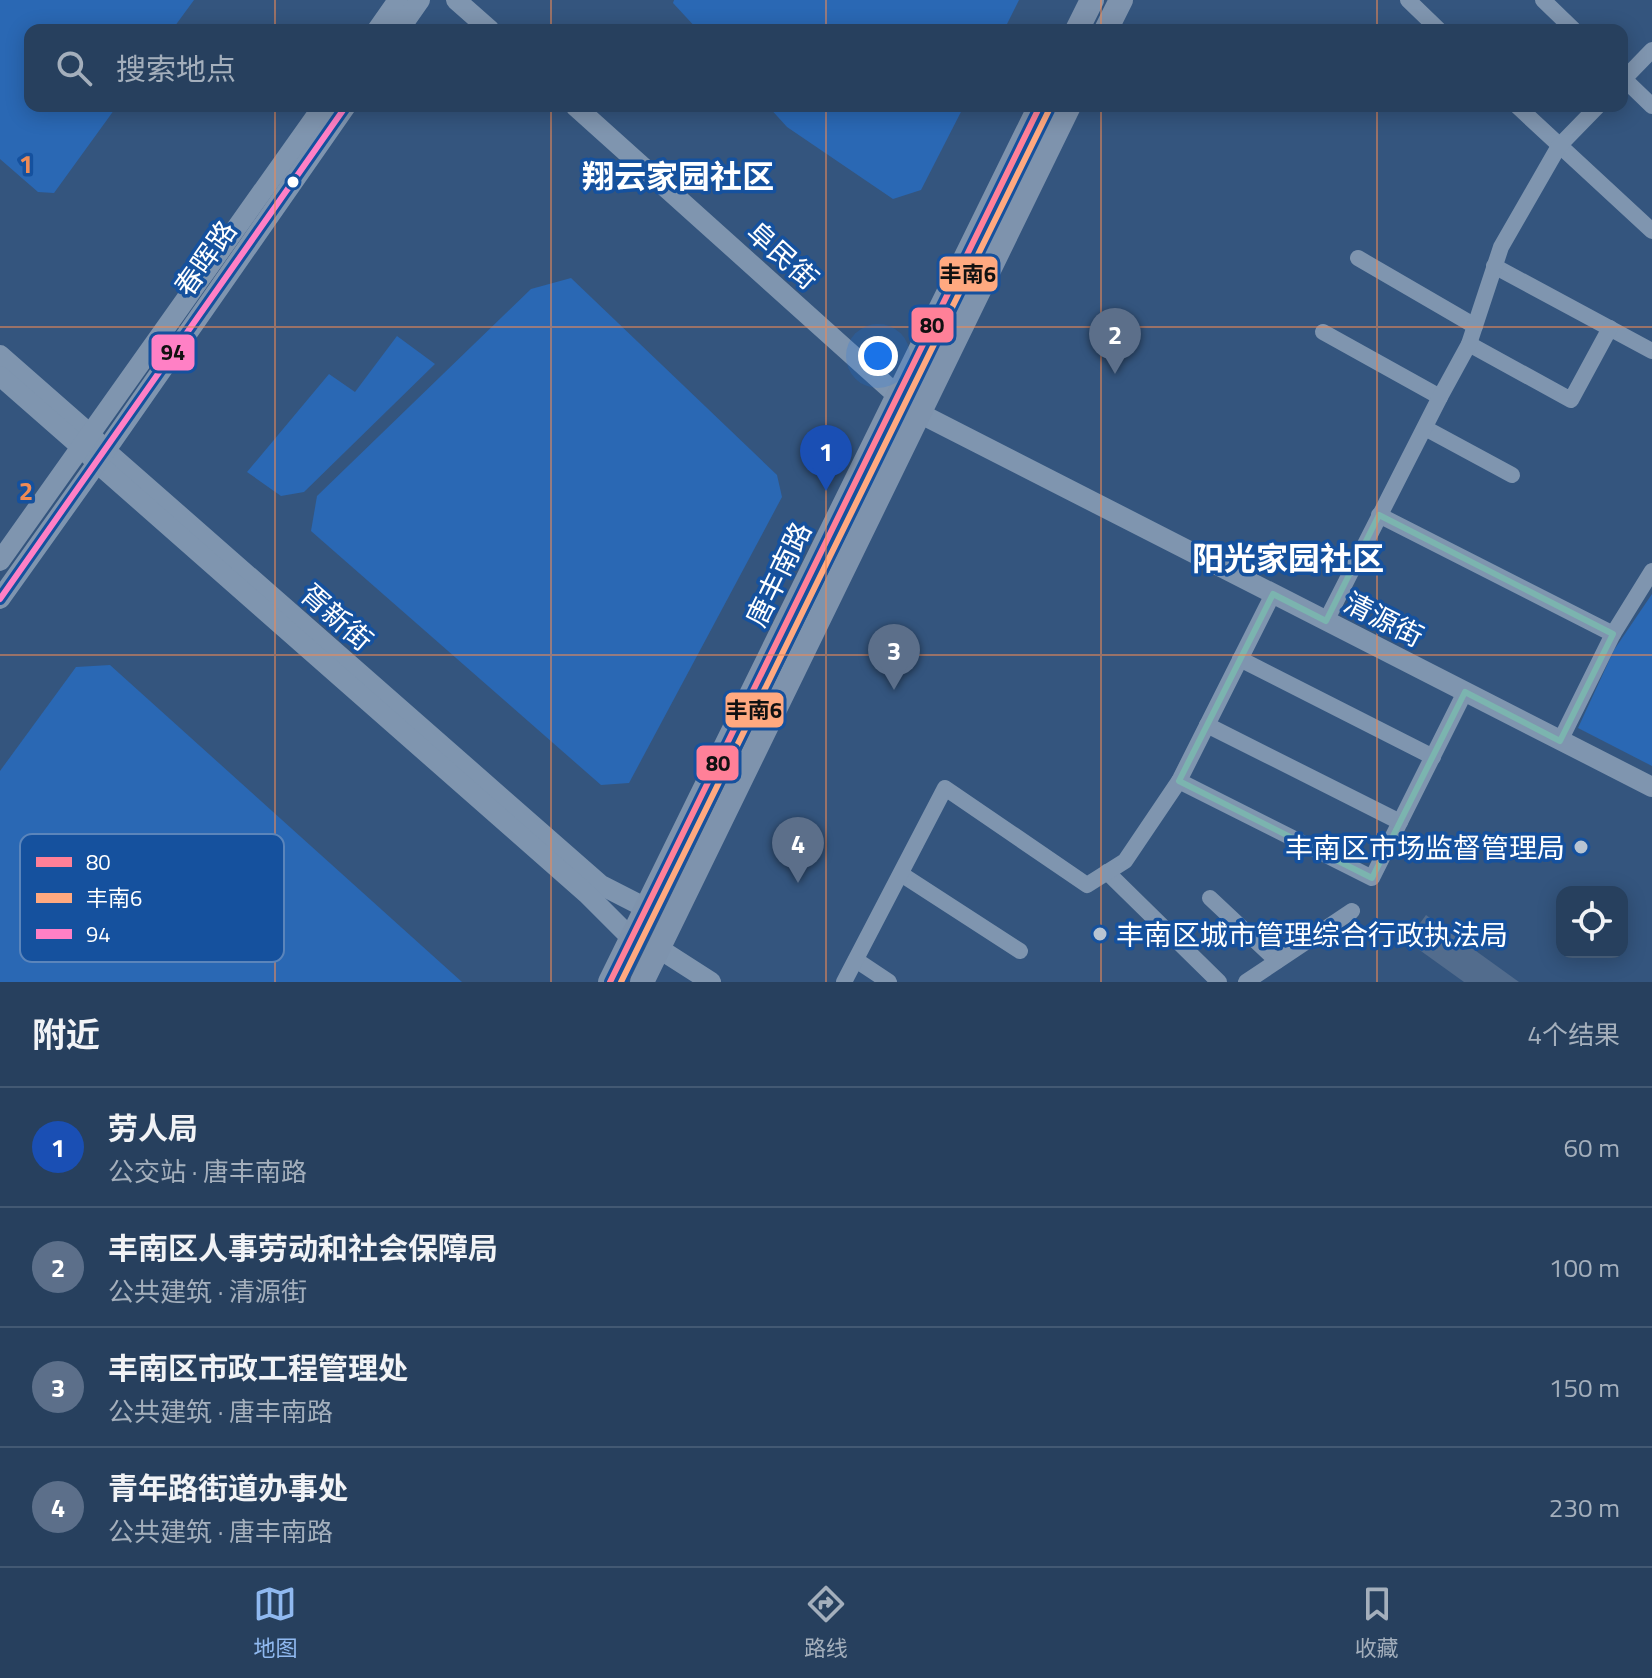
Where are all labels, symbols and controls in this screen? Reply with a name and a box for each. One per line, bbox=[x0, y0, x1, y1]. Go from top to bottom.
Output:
search box bbox=[24, 24, 1628, 112]
icon: search bbox=[52, 46, 96, 90]
text: 搜索地点 bbox=[116, 46, 236, 92]
text: 1 bbox=[19, 144, 33, 183]
district label: 翔云家园社区 bbox=[582, 152, 774, 200]
unlabelled marker bbox=[285, 174, 301, 190]
street label: 春晖路 bbox=[163, 211, 247, 305]
street label: 阜民街 bbox=[737, 211, 829, 299]
line badge: 丰南6 bbox=[938, 255, 999, 293]
text: 丰南6 bbox=[940, 257, 996, 291]
line badge: 80 bbox=[910, 306, 955, 344]
text: 80 bbox=[920, 308, 944, 342]
pin: 2 bbox=[1089, 308, 1141, 374]
line badge: 94 bbox=[150, 333, 196, 372]
text: 94 bbox=[161, 335, 185, 369]
your location bbox=[858, 336, 898, 376]
pin: 1 bbox=[800, 425, 852, 491]
text: 2 bbox=[19, 471, 33, 510]
street label: 唐丰南路 bbox=[734, 514, 822, 634]
district label: 阳光家园社区 bbox=[1192, 534, 1384, 582]
street label: 胥新街 bbox=[291, 573, 383, 661]
street label: 清源街 bbox=[1337, 581, 1431, 657]
pin: 3 bbox=[868, 624, 920, 690]
line badge: 丰南6 bbox=[724, 691, 785, 729]
text: 丰南6 bbox=[726, 693, 782, 727]
line badge: 80 bbox=[695, 744, 740, 782]
text: 80 bbox=[706, 746, 730, 780]
pin: 4 bbox=[772, 817, 824, 883]
place label: 丰南区市场监督管理局 bbox=[1285, 826, 1565, 869]
legend bbox=[20, 834, 284, 962]
marker: 丰南区市场监督管理局 bbox=[1572, 838, 1590, 856]
text: 80 bbox=[86, 845, 111, 879]
text: 丰南6 bbox=[86, 881, 142, 915]
map controls bbox=[1556, 886, 1628, 958]
button: locate bbox=[1556, 886, 1628, 958]
place label: 丰南区城市管理综合行政执法局 bbox=[1116, 913, 1508, 956]
text: 94 bbox=[86, 917, 111, 951]
marker: 丰南区城市管理综合行政执法局 bbox=[1091, 925, 1109, 943]
text: 附近 bbox=[32, 1008, 100, 1060]
text: 4个结果 bbox=[1527, 1015, 1620, 1054]
text: 劳人局 bbox=[108, 1105, 198, 1151]
text: 1 bbox=[51, 1128, 65, 1167]
text: 60 m bbox=[1563, 1128, 1620, 1167]
text: 公交站 · 唐丰南路 bbox=[108, 1152, 307, 1191]
text: 丰南区人事劳动和社会保障局 bbox=[108, 1225, 498, 1271]
text: 2 bbox=[51, 1248, 65, 1287]
text: 100 m bbox=[1549, 1248, 1620, 1287]
text: 公共建筑 · 清源街 bbox=[108, 1272, 307, 1311]
text: 丰南区市政工程管理处 bbox=[108, 1345, 408, 1391]
text: 3 bbox=[51, 1368, 65, 1407]
text: 150 m bbox=[1549, 1368, 1620, 1407]
text: 公共建筑 · 唐丰南路 bbox=[108, 1392, 333, 1431]
text: 青年路街道办事处 bbox=[108, 1465, 348, 1511]
text: 4 bbox=[51, 1488, 65, 1527]
text: 230 m bbox=[1549, 1488, 1620, 1527]
text: 公共建筑 · 唐丰南路 bbox=[108, 1512, 333, 1551]
tab: 地图 bbox=[253, 1582, 297, 1665]
tab: 路线 bbox=[804, 1582, 848, 1665]
tab: 收藏 bbox=[1355, 1582, 1399, 1665]

